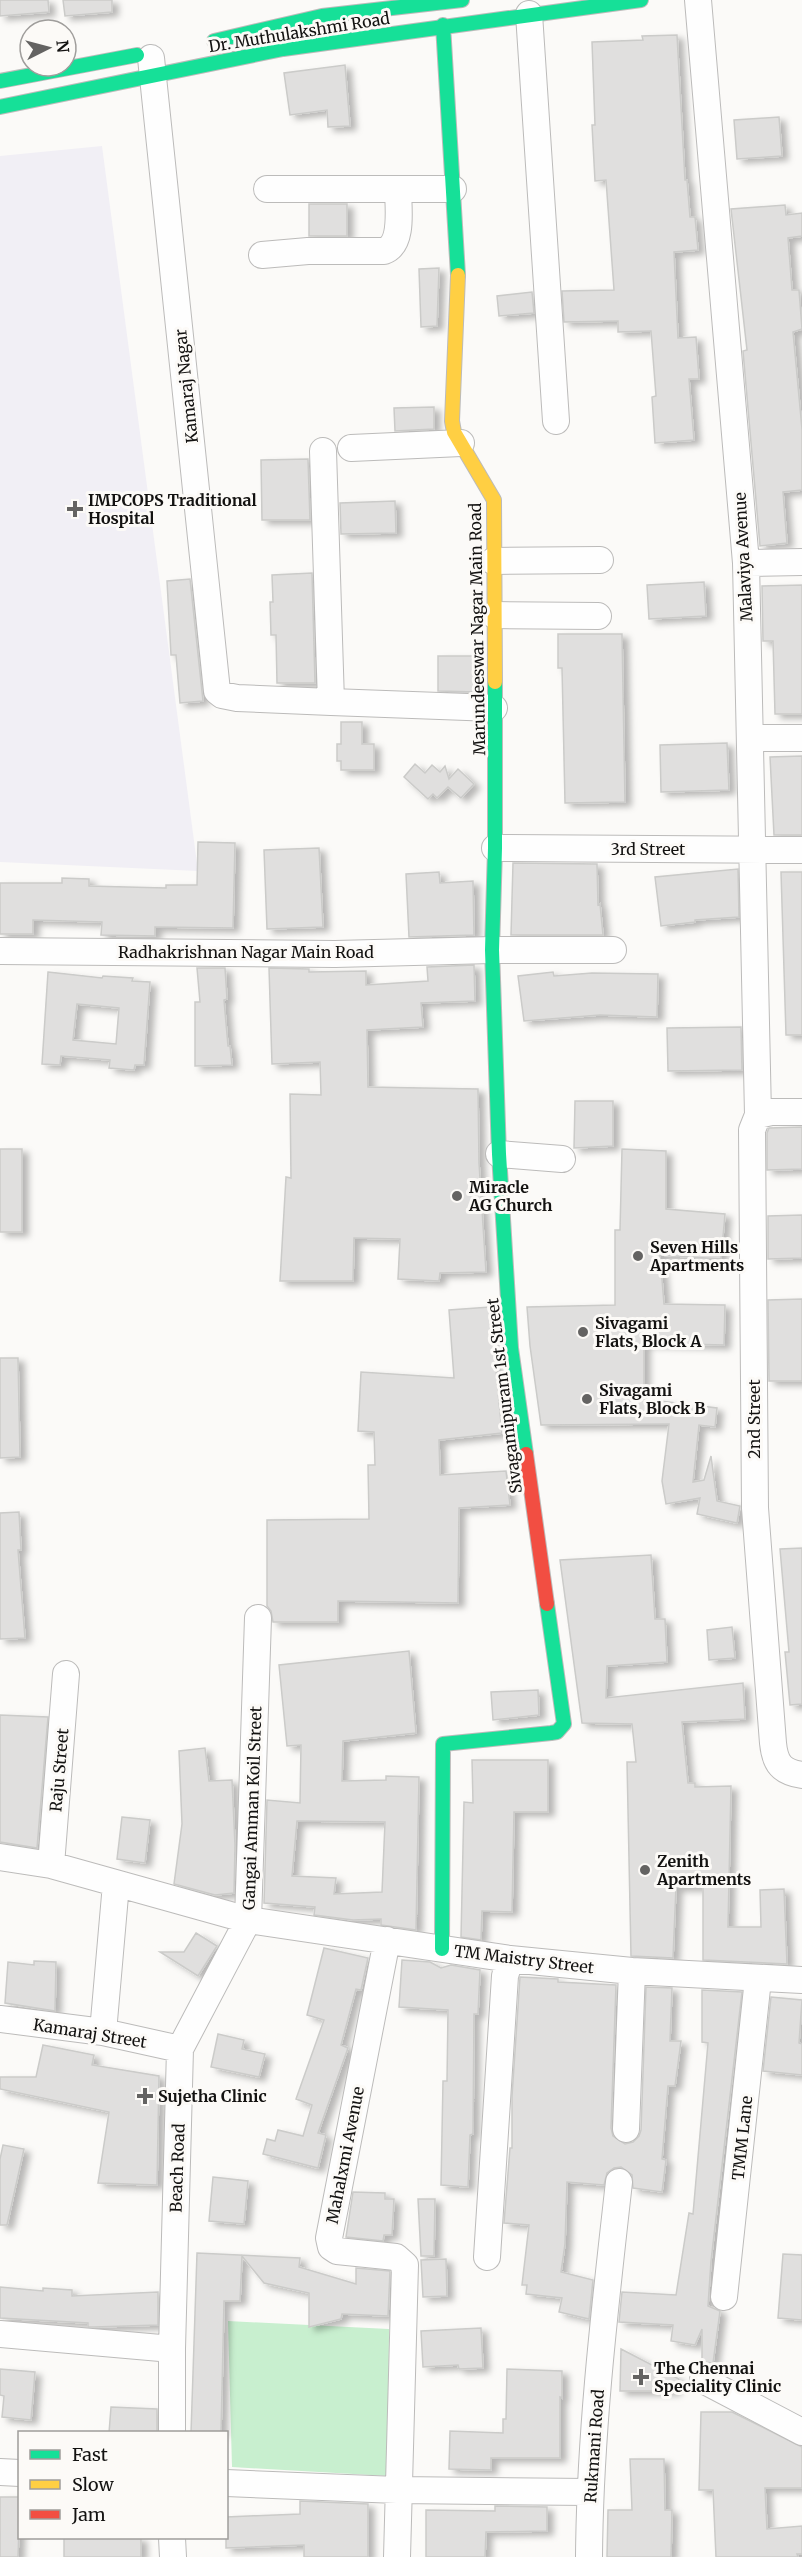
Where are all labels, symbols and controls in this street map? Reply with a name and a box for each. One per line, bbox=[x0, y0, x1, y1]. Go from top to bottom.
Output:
street label: Dr. Muthulakshmi Road bbox=[207, 8, 391, 56]
north arrow bbox=[18, 18, 78, 78]
text: N bbox=[52, 39, 74, 54]
street label: Kamaraj Nagar bbox=[170, 328, 202, 444]
place label: IMPCOPS Traditional Hospital bbox=[88, 490, 257, 528]
street label: Malaviya Avenue bbox=[730, 492, 756, 622]
marker: IMPCOPS Traditional Hospital bbox=[66, 500, 84, 518]
street label: Marundeeswar Nagar Main Road bbox=[465, 502, 489, 756]
street label: 3rd Street bbox=[611, 839, 686, 859]
street label: Radhakrishnan Nagar Main Road bbox=[118, 942, 374, 962]
place label: Miracle AG Church bbox=[468, 1177, 553, 1215]
marker: Miracle AG Church bbox=[450, 1189, 464, 1203]
place label: Seven Hills Apartments bbox=[649, 1237, 744, 1275]
marker: Seven Hills Apartments bbox=[631, 1249, 645, 1263]
street label: Sivagamipuram 1st Street bbox=[482, 1296, 526, 1495]
place label: Sivagami Flats, Block A bbox=[595, 1313, 702, 1352]
marker: Sivagami Flats, Block A bbox=[576, 1325, 590, 1339]
street label: 2nd Street bbox=[744, 1379, 764, 1459]
place label: Sivagami Flats, Block B bbox=[599, 1380, 705, 1419]
marker: Sivagami Flats, Block B bbox=[580, 1392, 594, 1406]
street label: Gangai Amman Koil Street bbox=[238, 1705, 266, 1910]
street label: Raju Street bbox=[45, 1727, 73, 1813]
place label: Zenith Apartments bbox=[656, 1851, 751, 1889]
marker: Zenith Apartments bbox=[638, 1863, 652, 1877]
street label: TM Maistry Street bbox=[453, 1940, 596, 1978]
street label: Kamaraj Street bbox=[32, 2014, 149, 2052]
street label: Mahalxmi Avenue bbox=[322, 2085, 368, 2225]
place label: Sujetha Clinic bbox=[158, 2086, 267, 2106]
marker: Sujetha Clinic bbox=[136, 2087, 154, 2105]
street label: TMM Lane bbox=[728, 2095, 756, 2181]
street label: Beach Road bbox=[165, 2123, 189, 2213]
place label: The Chennai Speciality Clinic bbox=[654, 2358, 781, 2396]
marker: The Chennai Speciality Clinic bbox=[632, 2368, 650, 2386]
street label: Rukmani Road bbox=[580, 2388, 608, 2503]
legend bbox=[18, 2431, 228, 2539]
text: Fast bbox=[72, 2443, 108, 2466]
text: Slow bbox=[72, 2473, 115, 2496]
text: Jam bbox=[71, 2503, 106, 2526]

